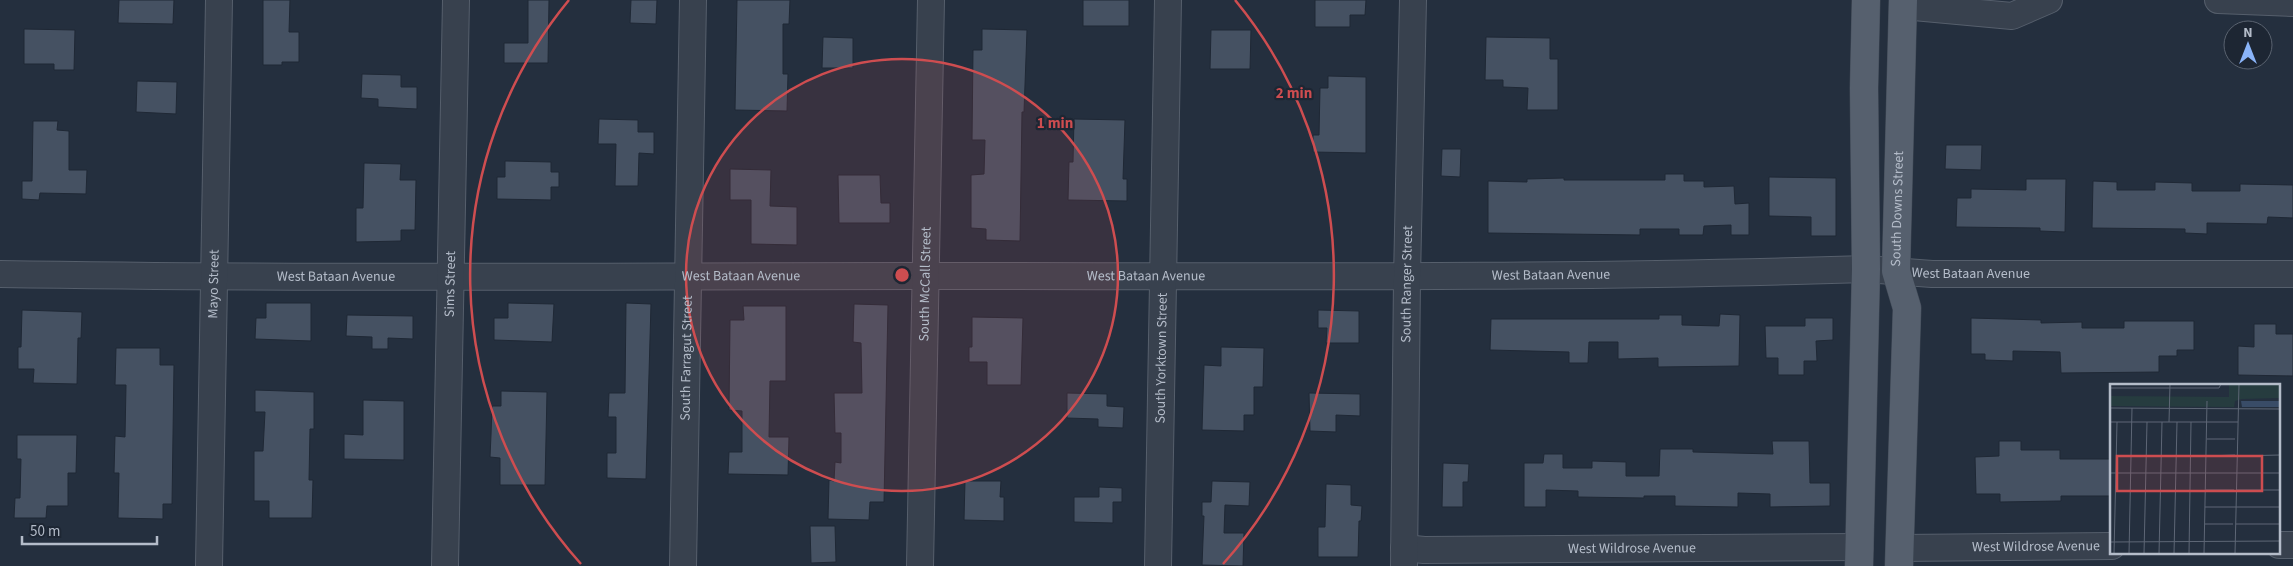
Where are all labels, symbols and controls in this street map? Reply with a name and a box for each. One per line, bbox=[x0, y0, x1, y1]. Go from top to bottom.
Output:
north arrow bbox=[2223, 20, 2273, 70]
text: N bbox=[2243, 23, 2253, 43]
text: 2 min bbox=[1276, 83, 1312, 104]
text: 1 min bbox=[1037, 113, 1073, 134]
street label: South Downs Street bbox=[1886, 150, 1909, 267]
street label: South Ranger Street bbox=[1396, 225, 1418, 343]
street label: South McCall Street bbox=[914, 226, 937, 342]
street label: Mayo Street bbox=[203, 249, 225, 319]
street label: Sims Street bbox=[440, 250, 461, 317]
street label: West Bataan Avenue bbox=[1911, 262, 2030, 284]
street label: West Bataan Avenue bbox=[1492, 265, 1610, 286]
street label: West Bataan Avenue bbox=[682, 266, 800, 286]
centre of rings bbox=[893, 266, 911, 284]
street label: West Bataan Avenue bbox=[1087, 266, 1205, 286]
street label: West Bataan Avenue bbox=[277, 267, 395, 287]
street label: South Yorktown Street bbox=[1151, 292, 1173, 424]
street label: South Farragut Street bbox=[676, 295, 698, 421]
inset map bbox=[2110, 384, 2280, 554]
scale bar bbox=[22, 514, 158, 546]
text: 50 m bbox=[30, 521, 60, 542]
street label: West Wildrose Avenue bbox=[1972, 536, 2100, 557]
street label: West Wildrose Avenue bbox=[1568, 538, 1696, 559]

